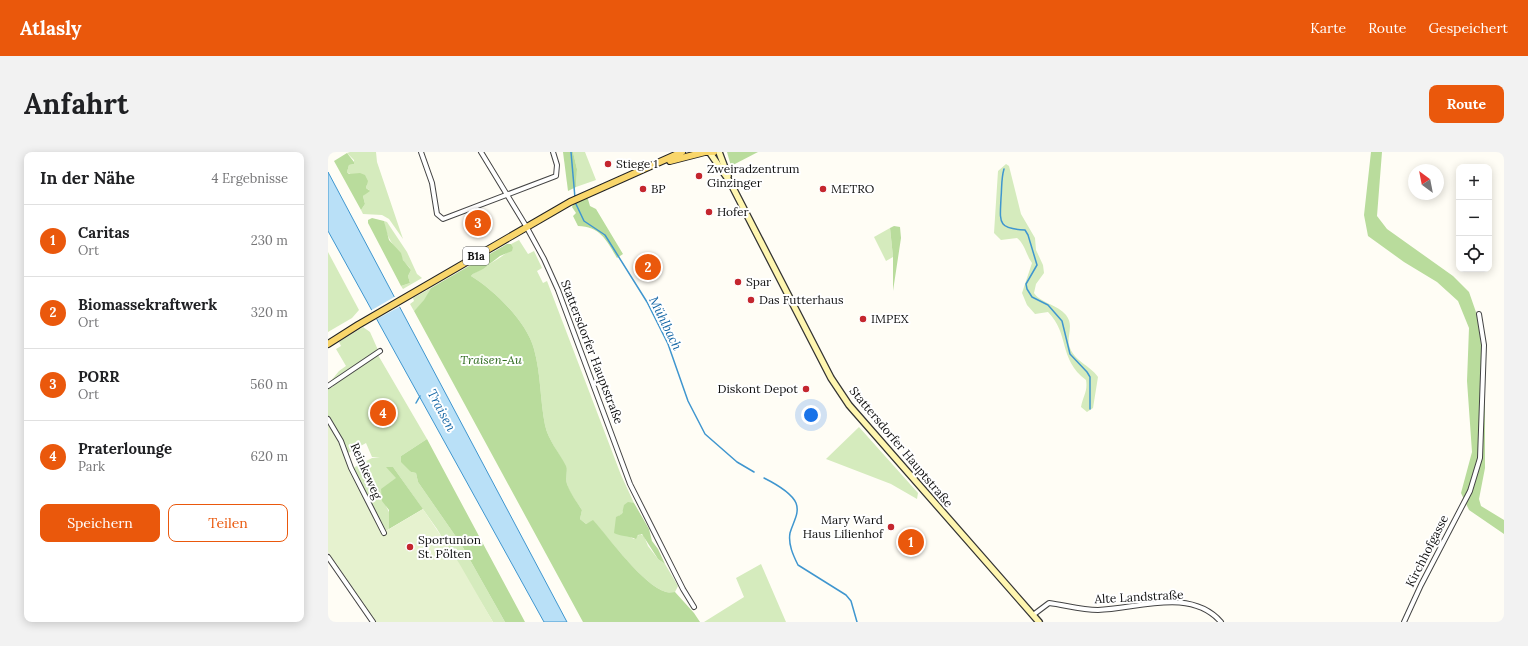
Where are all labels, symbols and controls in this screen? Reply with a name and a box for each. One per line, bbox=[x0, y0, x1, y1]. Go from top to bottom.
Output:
text: Atlasly bbox=[20, 16, 81, 40]
text: Karte bbox=[1310, 19, 1346, 37]
text: Route bbox=[1368, 19, 1406, 37]
text: Gespeichert bbox=[1428, 19, 1508, 37]
button: Route bbox=[1429, 85, 1504, 123]
text: Anfahrt bbox=[24, 86, 128, 122]
place label: Stiege 1 bbox=[616, 156, 658, 171]
marker: Stiege 1 bbox=[603, 159, 613, 169]
place label: Zweiradzentrum Ginzinger bbox=[707, 161, 800, 190]
north arrow bbox=[1408, 164, 1444, 200]
map controls bbox=[1456, 164, 1492, 272]
button: + bbox=[1456, 164, 1492, 200]
text: In der Nähe bbox=[40, 167, 135, 189]
text: 4 Ergebnisse bbox=[212, 170, 288, 187]
marker: Zweiradzentrum Ginzinger bbox=[694, 171, 704, 181]
place label: BP bbox=[651, 181, 666, 196]
place label: METRO bbox=[831, 181, 874, 196]
marker: BP bbox=[638, 184, 648, 194]
marker: METRO bbox=[818, 184, 828, 194]
button: − bbox=[1456, 200, 1492, 236]
place label: Hofer bbox=[717, 204, 750, 219]
marker: Hofer bbox=[704, 207, 714, 217]
pin: 3 bbox=[465, 208, 491, 238]
text: Caritas bbox=[78, 223, 130, 242]
text: 1 bbox=[50, 232, 56, 249]
text: 230 m bbox=[251, 232, 288, 249]
button: locate bbox=[1456, 236, 1492, 272]
text: Ort bbox=[78, 242, 99, 259]
road number: B1a bbox=[463, 247, 489, 265]
pin: 2 bbox=[635, 252, 661, 282]
place label: Spar bbox=[746, 274, 772, 289]
marker: Spar bbox=[733, 277, 743, 287]
street label: Stattersdorfer Hauptstraße bbox=[558, 278, 627, 426]
place label: Das Futterhaus bbox=[759, 292, 844, 307]
water label: Mühlbach bbox=[645, 293, 686, 354]
text: Biomassekraftwerk bbox=[78, 295, 217, 314]
marker: Das Futterhaus bbox=[746, 295, 756, 305]
text: 2 bbox=[50, 304, 56, 321]
text: 320 m bbox=[251, 304, 288, 321]
place label: IMPEX bbox=[871, 311, 909, 326]
text: Ort bbox=[78, 314, 99, 331]
marker: IMPEX bbox=[858, 314, 868, 324]
park label: Traisen-Au bbox=[460, 352, 523, 367]
text: PORR bbox=[78, 367, 120, 386]
text: 3 bbox=[49, 376, 57, 393]
text: 560 m bbox=[250, 376, 288, 393]
place label: Diskont Depot bbox=[718, 381, 798, 396]
street label: Stattersdorfer Hauptstraße bbox=[846, 383, 957, 510]
marker: Diskont Depot bbox=[801, 384, 811, 394]
text: Ort bbox=[78, 386, 99, 403]
water label: Traisen bbox=[423, 386, 460, 434]
pin: 4 bbox=[370, 398, 396, 428]
your location bbox=[801, 405, 821, 425]
text: Praterlounge bbox=[78, 439, 172, 458]
street label: Reinkeweg bbox=[347, 440, 386, 502]
text: 4 bbox=[49, 448, 57, 465]
text: 620 m bbox=[250, 448, 288, 465]
text: Park bbox=[78, 458, 105, 475]
button: Speichern bbox=[40, 504, 160, 542]
button: Teilen bbox=[168, 504, 288, 542]
place label: Mary Ward Haus Lilienhof bbox=[803, 512, 884, 541]
street label: Kirchhofgasse bbox=[1402, 512, 1451, 589]
marker: Mary Ward Haus Lilienhof bbox=[886, 522, 896, 532]
pin: 1 bbox=[898, 527, 924, 557]
place label: Sportunion St. Pölten bbox=[418, 532, 481, 561]
marker: Sportunion St. Pölten bbox=[405, 542, 415, 552]
street label: Alte Landstraße bbox=[1093, 587, 1184, 606]

